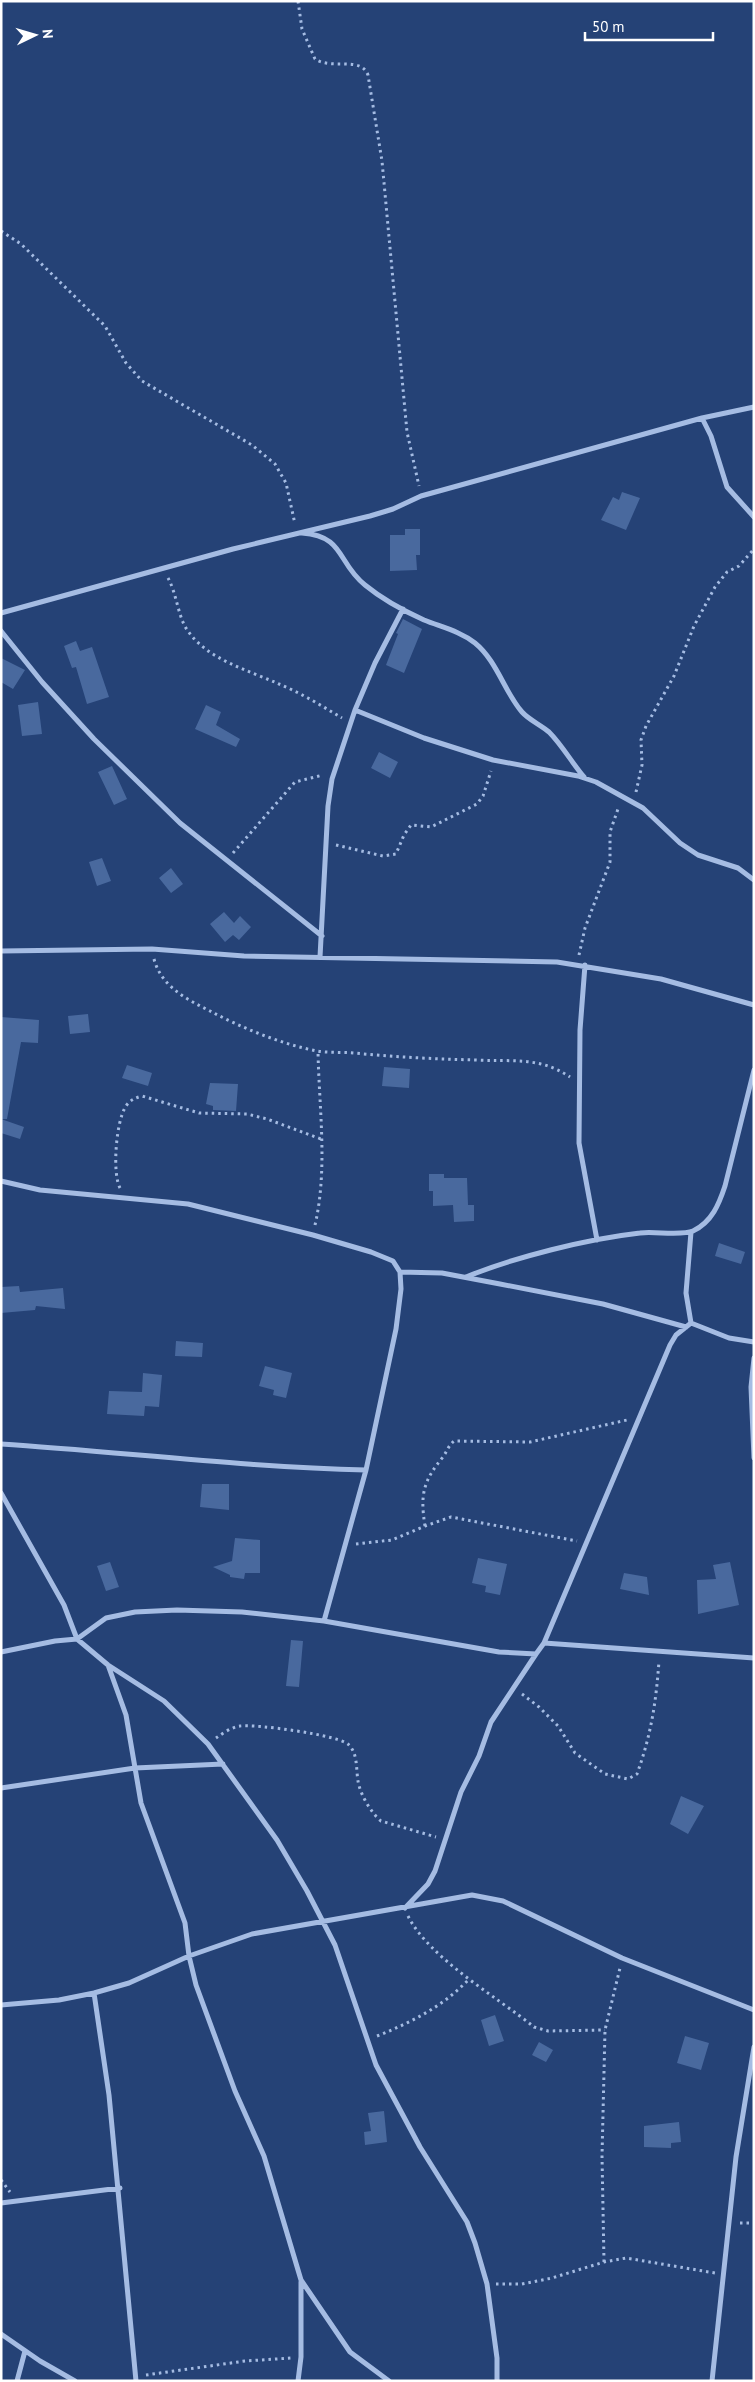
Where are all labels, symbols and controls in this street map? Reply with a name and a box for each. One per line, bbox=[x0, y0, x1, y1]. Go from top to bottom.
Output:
north arrow bbox=[10, 10, 60, 60]
scale bar bbox=[585, 10, 712, 42]
text: 50 m bbox=[592, 17, 625, 36]
text: N bbox=[39, 28, 57, 39]

